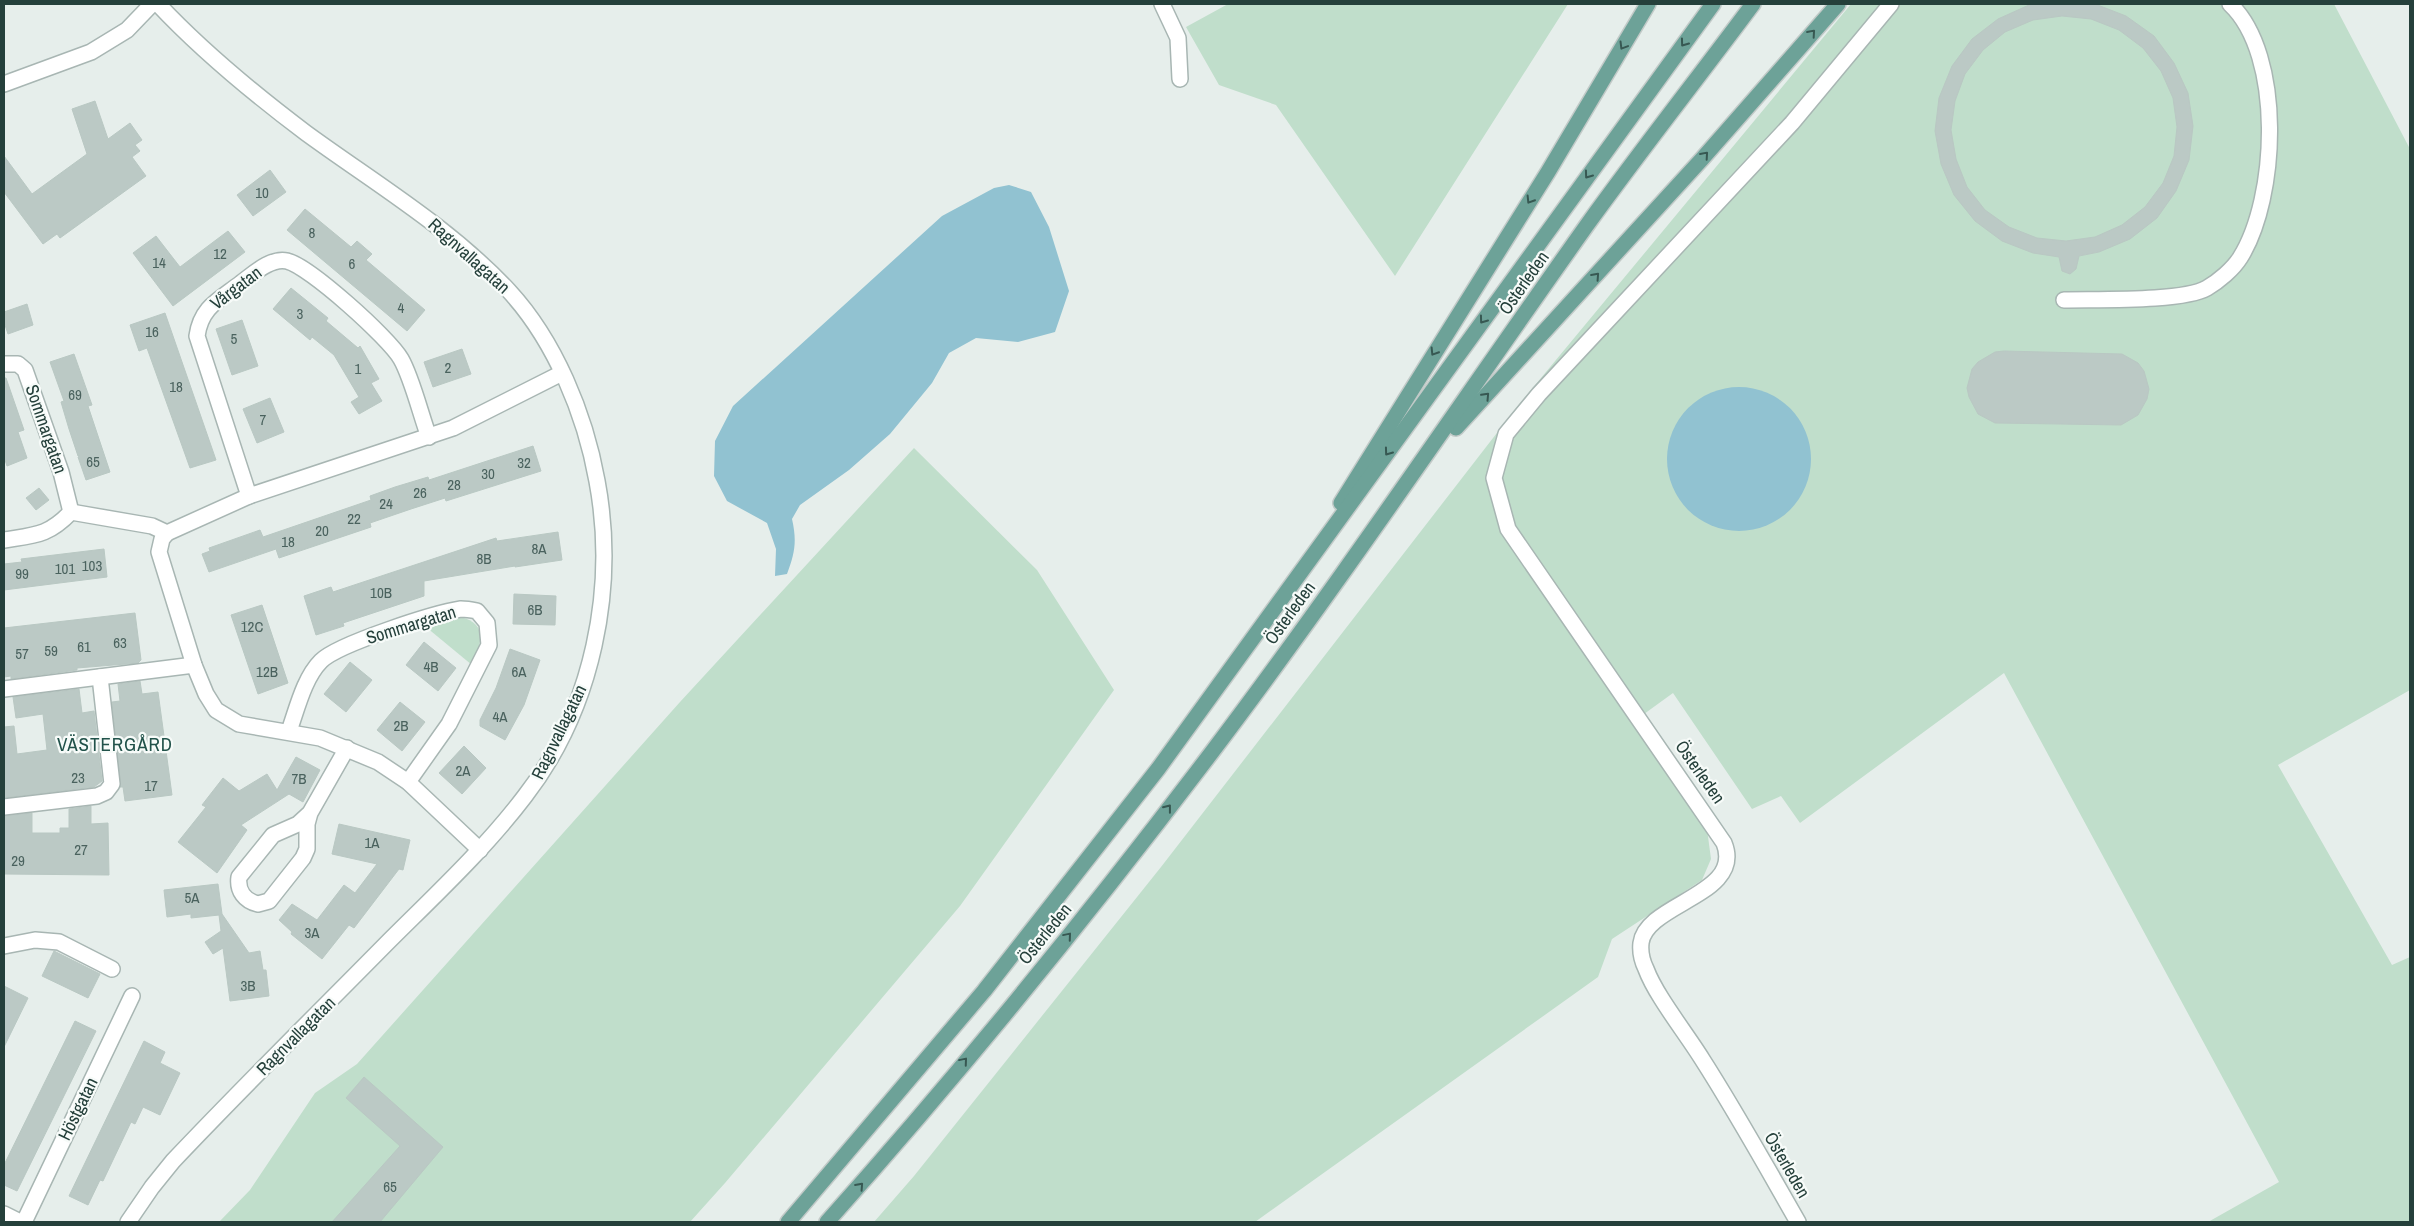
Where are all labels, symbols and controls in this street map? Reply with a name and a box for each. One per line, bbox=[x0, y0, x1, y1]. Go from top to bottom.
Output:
one-way arrow bbox=[1806, 30, 1815, 39]
one-way arrow bbox=[1681, 37, 1690, 47]
one-way arrow bbox=[1620, 40, 1630, 49]
one-way arrow bbox=[1699, 152, 1708, 161]
one-way arrow bbox=[1585, 169, 1594, 178]
house number: 10 bbox=[255, 182, 269, 203]
one-way arrow bbox=[1527, 194, 1536, 203]
street label: Ragnvallagatan bbox=[423, 212, 516, 299]
house number: 8 bbox=[309, 222, 316, 243]
house number: 12 bbox=[213, 243, 227, 264]
street label: Österleden bbox=[1493, 246, 1555, 319]
house number: 14 bbox=[152, 252, 166, 273]
house number: 6 bbox=[349, 253, 356, 274]
street label: Vårgatan bbox=[205, 260, 267, 315]
one-way arrow bbox=[1590, 273, 1599, 282]
house number: 4 bbox=[398, 297, 405, 318]
house number: 3 bbox=[297, 303, 304, 324]
one-way arrow bbox=[1480, 314, 1489, 324]
house number: 16 bbox=[145, 321, 159, 342]
house number: 5 bbox=[231, 328, 238, 349]
one-way arrow bbox=[1431, 346, 1440, 355]
house number: 2 bbox=[445, 357, 452, 378]
house number: 1 bbox=[355, 358, 362, 379]
house number: 18 bbox=[169, 376, 183, 397]
street label: Sommargatan bbox=[20, 381, 73, 477]
house number: 69 bbox=[68, 384, 82, 405]
one-way arrow bbox=[1480, 392, 1489, 401]
house number: 7 bbox=[260, 409, 267, 430]
one-way arrow bbox=[1385, 446, 1394, 456]
house number: 65 bbox=[86, 451, 100, 472]
house number: 32 bbox=[517, 452, 531, 473]
house number: 30 bbox=[481, 463, 495, 484]
house number: 28 bbox=[447, 474, 461, 495]
house number: 26 bbox=[413, 482, 427, 503]
house number: 24 bbox=[379, 493, 393, 514]
house number: 22 bbox=[347, 508, 361, 529]
house number: 20 bbox=[315, 520, 329, 541]
house number: 18 bbox=[281, 531, 295, 552]
house number: 8A bbox=[531, 538, 547, 559]
house number: 8B bbox=[476, 548, 492, 569]
house number: 103 bbox=[82, 555, 102, 576]
house number: 101 bbox=[55, 558, 75, 579]
house number: 99 bbox=[15, 563, 29, 584]
street label: Österleden bbox=[1258, 576, 1321, 649]
house number: 10B bbox=[370, 582, 392, 603]
street label: Sommargatan bbox=[363, 599, 459, 650]
house number: 6B bbox=[527, 599, 543, 620]
house number: 12C bbox=[241, 616, 263, 637]
house number: 63 bbox=[113, 632, 127, 653]
house number: 61 bbox=[77, 636, 91, 657]
house number: 59 bbox=[44, 640, 58, 661]
house number: 57 bbox=[15, 643, 29, 664]
house number: 4B bbox=[423, 656, 439, 677]
house number: 12B bbox=[256, 661, 278, 682]
house number: 6A bbox=[511, 661, 527, 682]
street label: Ragnvallagatan bbox=[525, 680, 592, 783]
house number: 4A bbox=[492, 706, 508, 727]
house number: 2B bbox=[393, 715, 409, 736]
district label: VÄSTERGÅRD bbox=[57, 731, 173, 757]
street label: Österleden bbox=[1669, 735, 1731, 808]
house number: 2A bbox=[455, 760, 471, 781]
house number: 23 bbox=[71, 767, 85, 788]
house number: 7B bbox=[291, 768, 307, 789]
house number: 17 bbox=[144, 775, 158, 796]
one-way arrow bbox=[1162, 804, 1171, 814]
house number: 1A bbox=[364, 832, 380, 853]
house number: 27 bbox=[74, 839, 88, 860]
house number: 29 bbox=[11, 850, 25, 871]
house number: 5A bbox=[184, 887, 200, 908]
street label: Österleden bbox=[1012, 898, 1077, 970]
house number: 3A bbox=[304, 922, 320, 943]
one-way arrow bbox=[1062, 933, 1070, 942]
house number: 3B bbox=[240, 975, 256, 996]
street label: Ragnvallagatan bbox=[251, 991, 341, 1081]
one-way arrow bbox=[959, 1058, 968, 1067]
street label: Höstgatan bbox=[52, 1073, 104, 1145]
street label: Österleden bbox=[1759, 1127, 1816, 1202]
house number: 65 bbox=[383, 1176, 397, 1197]
one-way arrow bbox=[854, 1182, 863, 1191]

